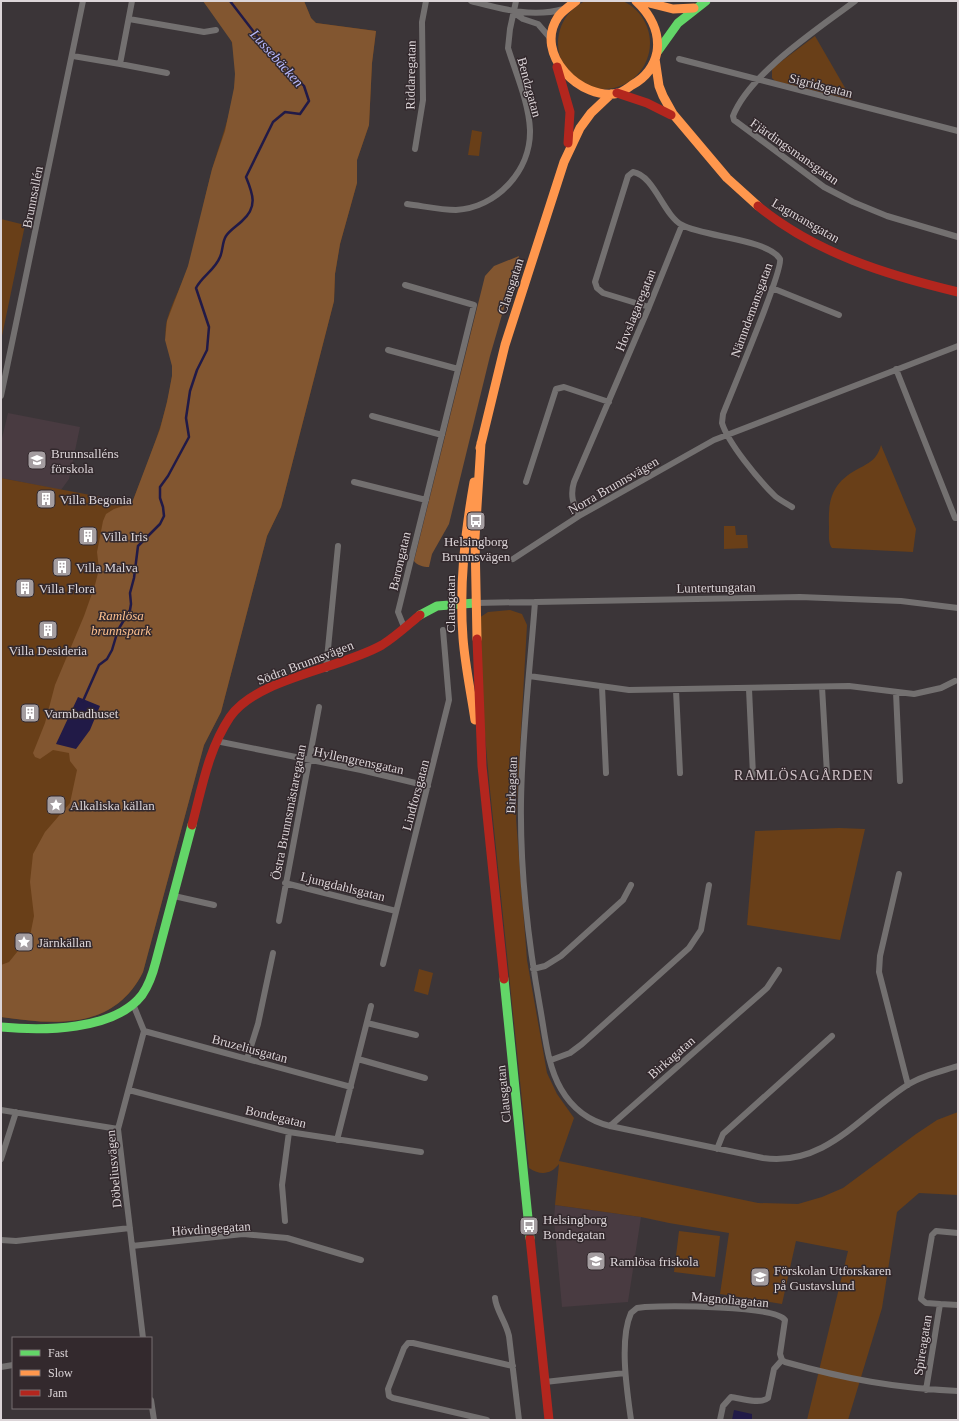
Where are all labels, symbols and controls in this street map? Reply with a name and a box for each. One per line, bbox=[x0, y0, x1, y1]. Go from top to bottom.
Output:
water label: Lussebäcken bbox=[246, 26, 306, 90]
street label: Riddaregatan bbox=[402, 40, 419, 110]
street label: Bendzgatan bbox=[514, 56, 545, 119]
street label: Sigridsgatan bbox=[788, 70, 855, 101]
street label: Fjärdingsmansgatan bbox=[748, 115, 842, 188]
street label: Brunnsallén bbox=[19, 164, 46, 229]
street label: Lagmansgatan bbox=[769, 195, 843, 246]
street label: Clausgatan bbox=[494, 256, 527, 316]
street label: Nämndemansgatan bbox=[727, 260, 776, 360]
street label: Hovslagaregatan bbox=[612, 266, 659, 353]
place label: Brunnsalléns förskola bbox=[51, 446, 119, 476]
school or university icon: Brunnsalléns förskola bbox=[26, 449, 48, 471]
street label: Norra Brunnsvägen bbox=[565, 453, 662, 517]
building icon: Villa Begonia bbox=[35, 488, 57, 510]
place label: Villa Begonia bbox=[60, 492, 132, 507]
bus stop icon: Helsingborg Brunnsvägen bbox=[465, 510, 487, 532]
building icon: Villa Iris bbox=[77, 525, 99, 547]
place label: Villa Iris bbox=[102, 529, 148, 544]
street label: Barongatan bbox=[385, 530, 414, 592]
place label: Helsingborg Brunnsvägen bbox=[442, 534, 511, 564]
building icon: Villa Malva bbox=[51, 556, 73, 578]
place label: Villa Malva bbox=[76, 560, 138, 575]
street label: Clausgatan bbox=[443, 575, 458, 633]
building icon: Villa Flora bbox=[14, 577, 36, 599]
street label: Luntertungatan bbox=[676, 579, 756, 596]
place label: Villa Flora bbox=[39, 581, 95, 596]
park label: Ramlösa brunnspark bbox=[91, 608, 151, 638]
building icon: Villa Desideria bbox=[37, 619, 59, 641]
street label: Södra Brunnsvägen bbox=[255, 637, 356, 688]
place label: Villa Desideria bbox=[9, 643, 87, 658]
building icon: Varmbadhuset bbox=[19, 702, 41, 724]
place label: Varmbadhuset bbox=[44, 706, 119, 721]
street label: Östra Brunnsmästaregatan bbox=[268, 743, 309, 881]
street label: Hyllengrensgatan bbox=[312, 744, 406, 777]
street label: Birkagatan bbox=[503, 756, 520, 814]
street label: Lindforsgatan bbox=[399, 757, 432, 832]
district label: RAMLÖSAGÅRDEN bbox=[734, 767, 874, 783]
place icon: Alkaliska källan bbox=[45, 794, 67, 816]
place label: Alkaliska källan bbox=[70, 798, 155, 813]
street label: Ljungdahlsgatan bbox=[299, 869, 387, 904]
place icon: Järnkällan bbox=[13, 931, 35, 953]
place label: Järnkällan bbox=[38, 935, 92, 950]
street label: Bruzeliusgatan bbox=[210, 1031, 290, 1066]
street label: Birkagatan bbox=[645, 1033, 698, 1082]
street label: Clausgatan bbox=[493, 1064, 514, 1123]
street label: Bondegatan bbox=[244, 1102, 308, 1131]
street label: Döbeliusvägen bbox=[103, 1129, 124, 1208]
place label: Helsingborg Bondegatan bbox=[543, 1212, 608, 1242]
bus stop icon: Helsingborg Bondegatan bbox=[518, 1215, 540, 1237]
street label: Hövdingegatan bbox=[171, 1218, 252, 1239]
school or university icon: Ramlösa friskola bbox=[585, 1250, 607, 1272]
place label: Ramlösa friskola bbox=[610, 1254, 699, 1269]
place label: Förskolan Utforskaren på Gustavslund bbox=[774, 1263, 892, 1293]
school or university icon: Förskolan Utforskaren på Gustavslund bbox=[749, 1266, 771, 1288]
street label: Magnoliagatan bbox=[690, 1289, 770, 1310]
street label: Spireagatan bbox=[910, 1313, 935, 1377]
legend bbox=[12, 1337, 152, 1409]
text: Fast bbox=[48, 1346, 69, 1360]
text: Slow bbox=[48, 1366, 73, 1380]
text: Jam bbox=[48, 1386, 68, 1400]

